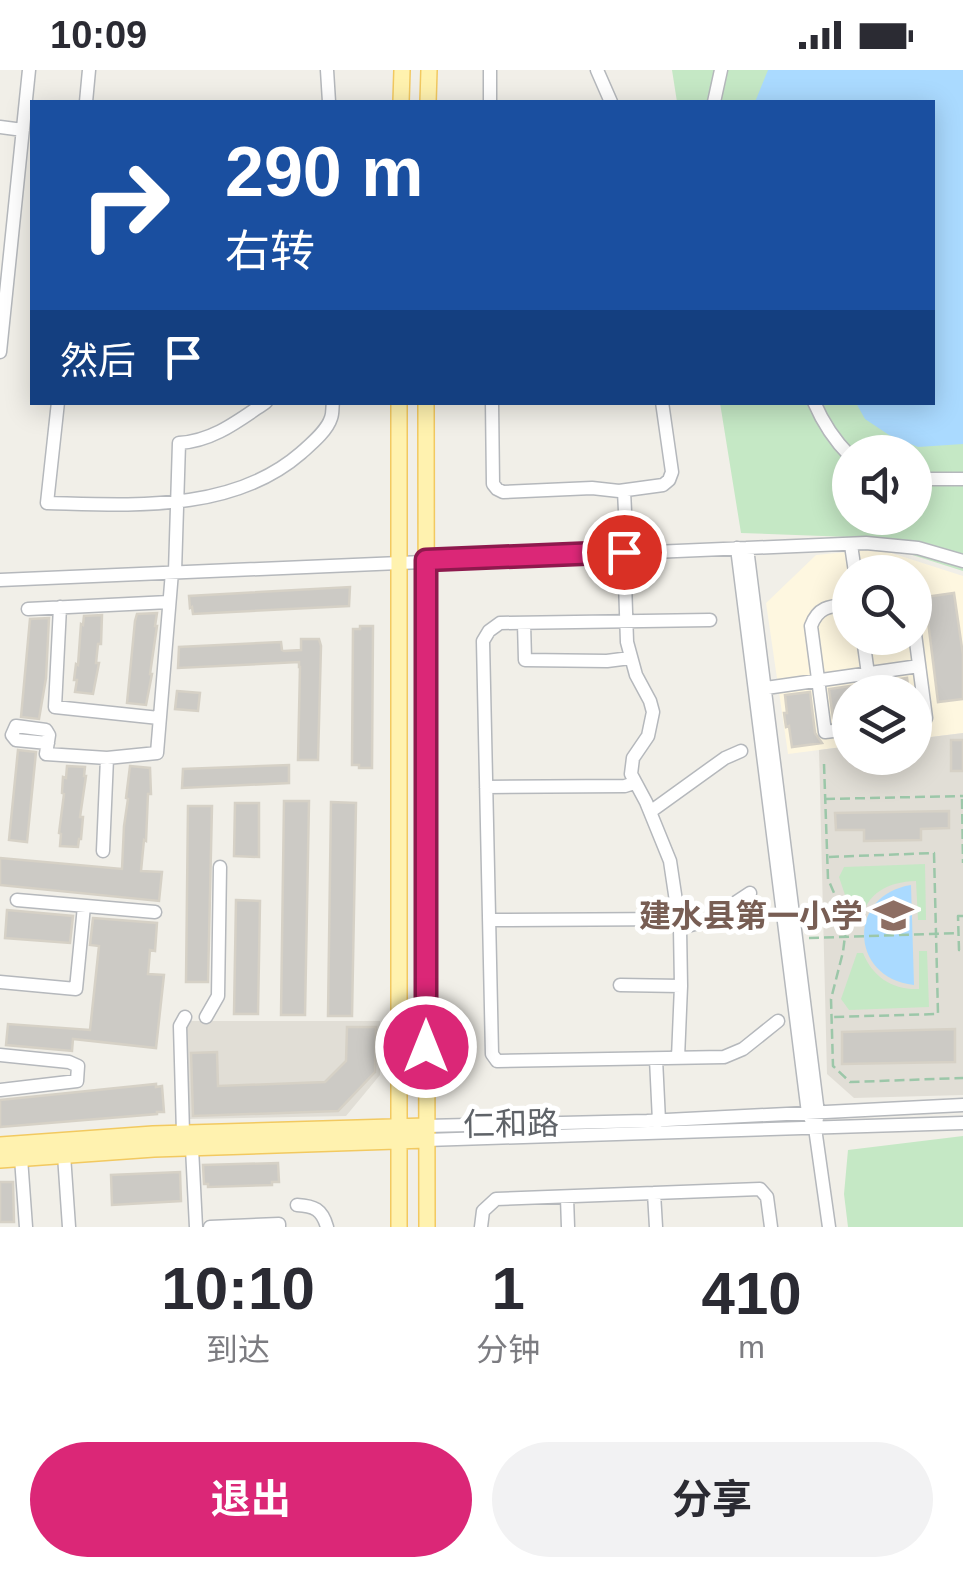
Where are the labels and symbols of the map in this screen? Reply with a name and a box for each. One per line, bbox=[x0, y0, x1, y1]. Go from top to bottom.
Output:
pin bbox=[582, 510, 667, 595]
school or university icon: 建水县第一小学 bbox=[872, 895, 914, 937]
place label: 建水县第一小学 bbox=[639, 898, 863, 934]
position arrow bbox=[374, 995, 478, 1099]
street label: 仁和路 bbox=[463, 1105, 559, 1143]

